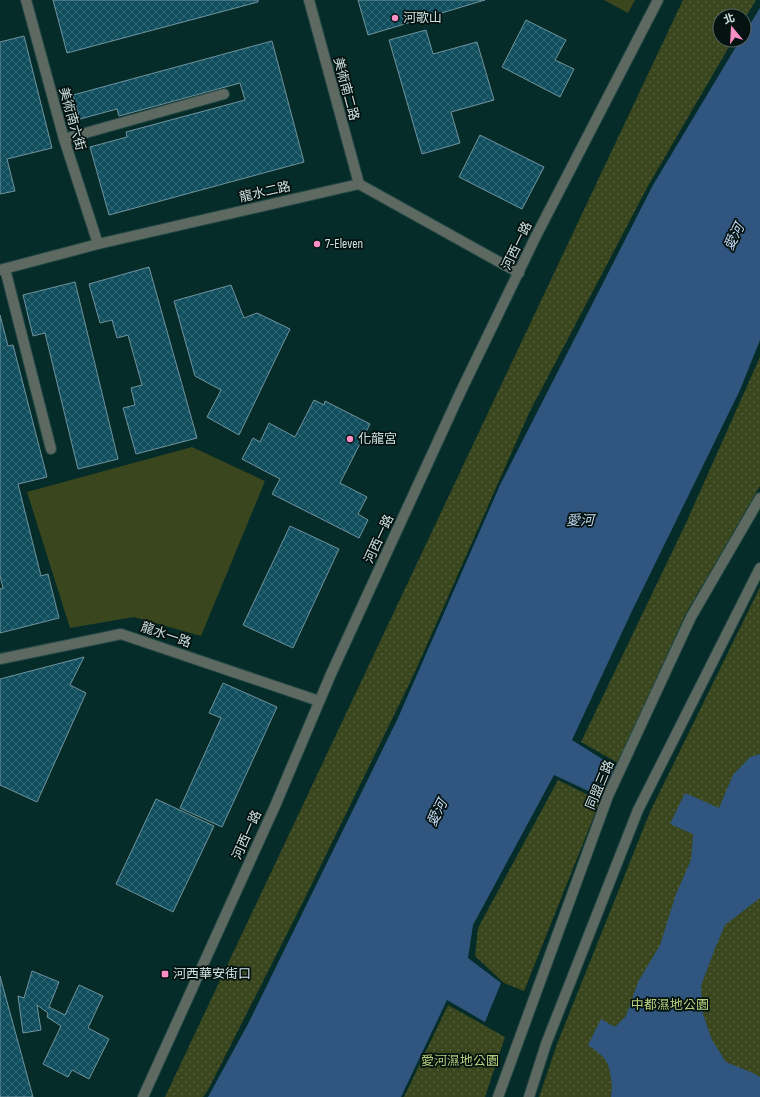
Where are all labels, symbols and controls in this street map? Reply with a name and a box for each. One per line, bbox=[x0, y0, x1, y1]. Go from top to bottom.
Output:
north arrow bbox=[712, 8, 752, 48]
place label: 河歌山 bbox=[403, 10, 442, 26]
text: 北 bbox=[722, 11, 736, 27]
marker: 河歌山 bbox=[390, 13, 400, 23]
street label: 美術南二路 bbox=[330, 56, 362, 122]
street label: 美術南六街 bbox=[55, 86, 89, 152]
street label: 龍水二路 bbox=[238, 178, 292, 206]
water label: 愛河 bbox=[720, 218, 749, 253]
street label: 河西一路 bbox=[498, 219, 536, 273]
place label: 7-Eleven bbox=[325, 236, 363, 252]
marker: 7-Eleven bbox=[312, 239, 322, 249]
place label: 化龍宮 bbox=[358, 431, 397, 447]
marker: 化龍宮 bbox=[345, 434, 355, 444]
street label: 河西一路 bbox=[361, 512, 397, 566]
water label: 愛河 bbox=[566, 512, 597, 529]
street label: 龍水一路 bbox=[139, 619, 193, 651]
street label: 同盟三路 bbox=[582, 758, 618, 812]
water label: 愛河 bbox=[423, 794, 452, 829]
street label: 河西一路 bbox=[229, 808, 265, 862]
place label: 河西華安街口 bbox=[173, 966, 251, 982]
marker: 河西華安街口 bbox=[160, 969, 170, 979]
park label: 中都濕地公園 bbox=[631, 997, 709, 1013]
park label: 愛河濕地公園 bbox=[421, 1053, 499, 1069]

